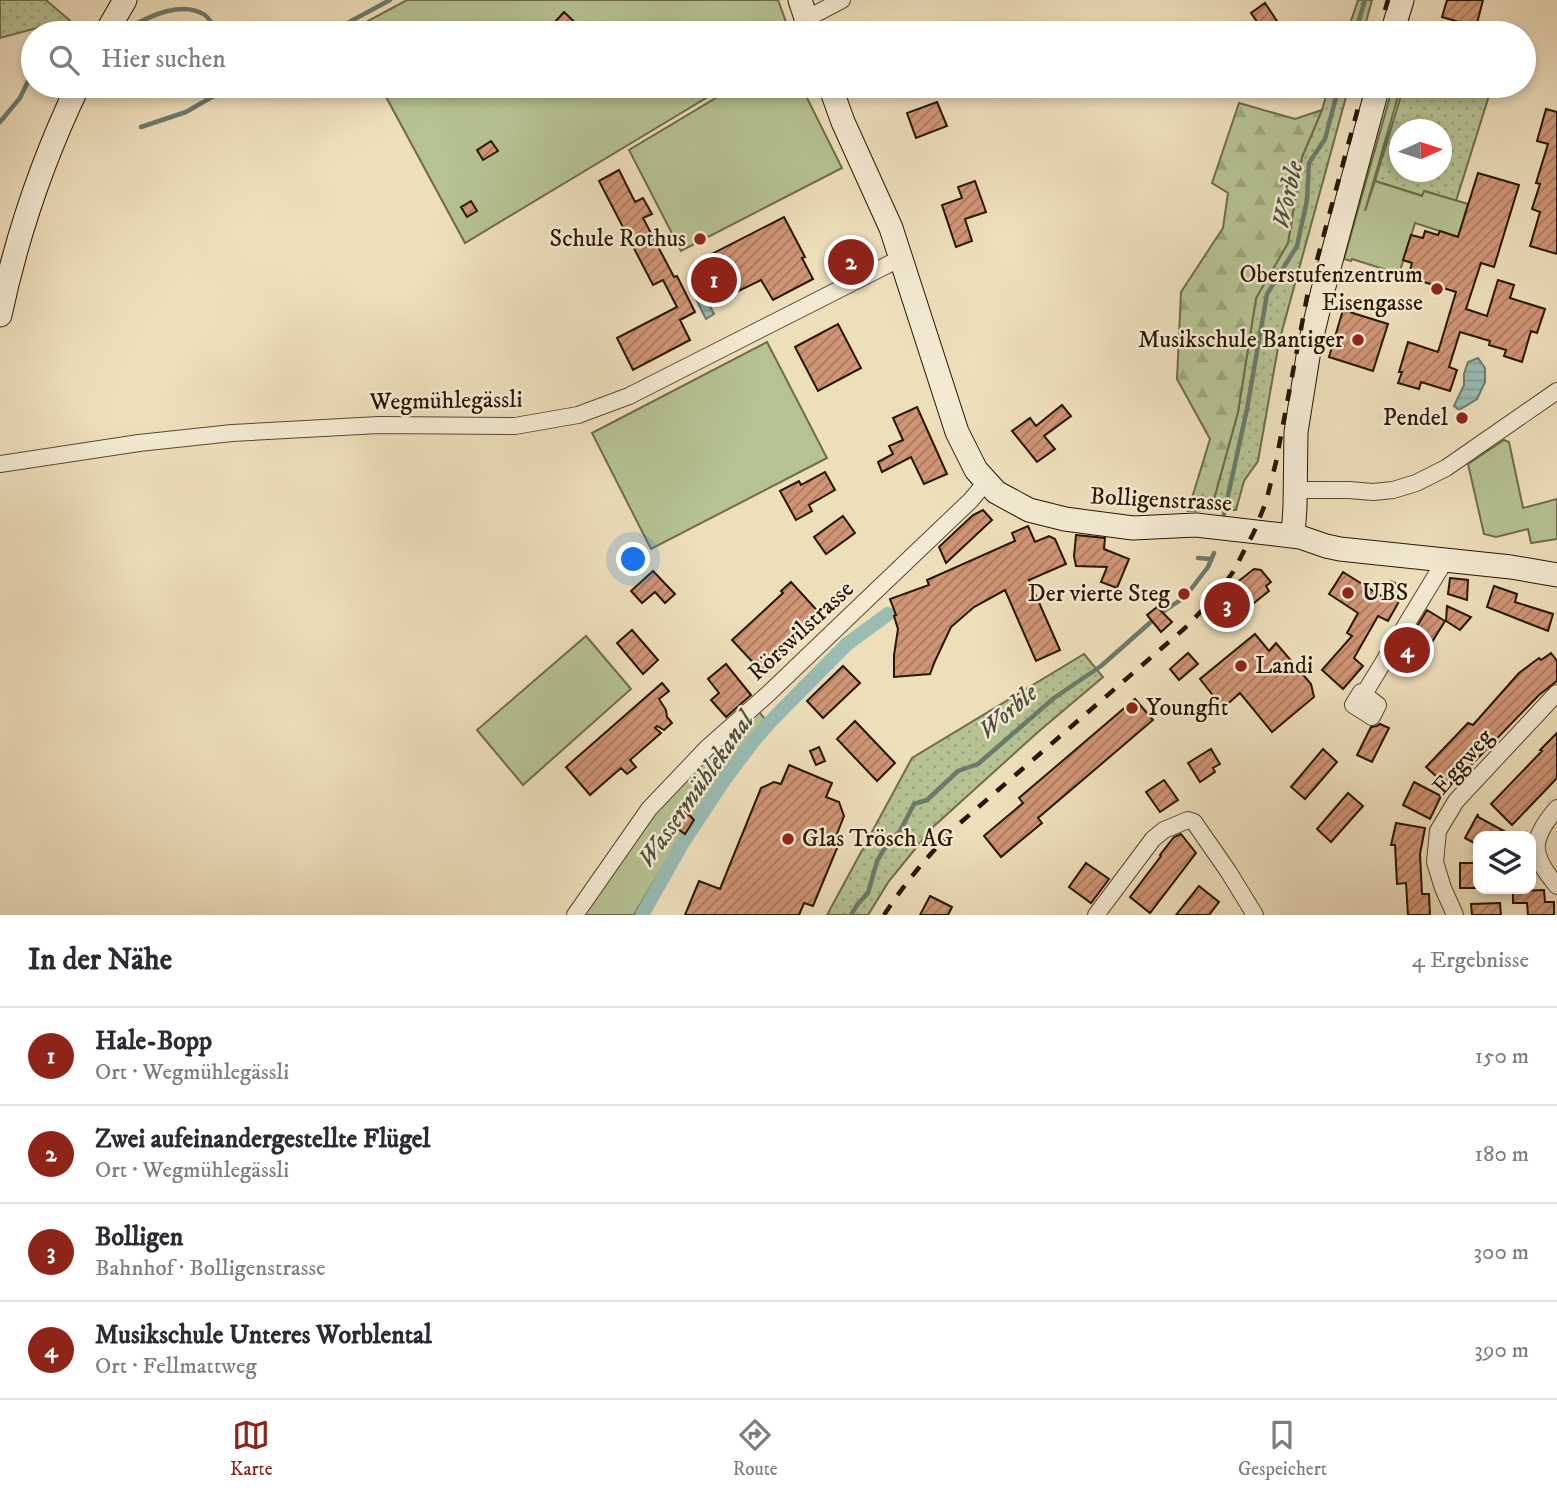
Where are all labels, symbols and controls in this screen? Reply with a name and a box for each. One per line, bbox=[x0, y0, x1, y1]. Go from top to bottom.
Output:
search box bbox=[21, 21, 1536, 98]
icon: search bbox=[45, 41, 83, 79]
text: Hier suchen bbox=[101, 43, 226, 76]
north arrow bbox=[1389, 119, 1452, 182]
water label: Worble bbox=[1265, 157, 1312, 232]
place label: Schule Rothus bbox=[550, 224, 686, 254]
marker: Schule Rothus bbox=[692, 231, 708, 247]
pin: 2 bbox=[828, 236, 874, 288]
pin: 1 bbox=[691, 254, 737, 306]
place label: Oberstufenzentrum Eisengasse bbox=[1240, 260, 1423, 318]
marker: Oberstufenzentrum Eisengasse bbox=[1429, 281, 1445, 297]
place label: Musikschule Bantiger bbox=[1138, 325, 1344, 355]
marker: Musikschule Bantiger bbox=[1350, 332, 1366, 348]
street label: Wegmühlegässli bbox=[368, 385, 523, 417]
place label: Pendel bbox=[1383, 403, 1449, 433]
marker: Pendel bbox=[1454, 410, 1470, 426]
street label: Bolligenstrasse bbox=[1089, 481, 1233, 519]
your location bbox=[616, 542, 650, 576]
street label: Rörswilstrasse bbox=[742, 574, 860, 688]
place label: UBS bbox=[1362, 578, 1408, 608]
place label: Der vierte Steg bbox=[1028, 579, 1170, 609]
pin: 3 bbox=[1204, 579, 1250, 631]
marker: UBS bbox=[1340, 585, 1356, 601]
marker: Der vierte Steg bbox=[1176, 586, 1192, 602]
pin: 4 bbox=[1384, 624, 1430, 676]
place label: Landi bbox=[1255, 651, 1313, 681]
marker: Landi bbox=[1233, 658, 1249, 674]
water label: Worble bbox=[971, 676, 1046, 747]
place label: Youngfit bbox=[1146, 693, 1229, 723]
marker: Youngfit bbox=[1124, 700, 1140, 716]
water label: Wassermühlekanal bbox=[630, 703, 764, 874]
street label: Eggweg bbox=[1426, 723, 1500, 801]
place label: Glas Trösch AG bbox=[802, 824, 954, 854]
marker: Glas Trösch AG bbox=[780, 831, 796, 847]
map controls bbox=[1473, 831, 1536, 894]
button: layers bbox=[1473, 831, 1536, 894]
text: In der Nähe bbox=[28, 942, 172, 979]
text: 4 Ergebnisse bbox=[1412, 946, 1529, 975]
text: Hale-Bopp bbox=[95, 1025, 212, 1058]
text: 1 bbox=[47, 1042, 55, 1071]
text: 150 m bbox=[1475, 1042, 1529, 1071]
text: Ort · Wegmühlegässli bbox=[95, 1058, 289, 1087]
text: Zwei aufeinandergestellte Flügel bbox=[95, 1123, 430, 1156]
text: 2 bbox=[45, 1140, 57, 1169]
text: 180 m bbox=[1474, 1140, 1529, 1169]
text: Ort · Wegmühlegässli bbox=[95, 1156, 289, 1185]
text: Bolligen bbox=[95, 1221, 183, 1254]
text: 3 bbox=[47, 1238, 55, 1267]
text: 300 m bbox=[1473, 1238, 1529, 1267]
text: Bahnhof · Bolligenstrasse bbox=[95, 1254, 326, 1283]
text: Musikschule Unteres Worblental bbox=[95, 1319, 432, 1352]
text: 4 bbox=[44, 1336, 58, 1365]
text: 390 m bbox=[1474, 1336, 1529, 1365]
text: Ort · Fellmattweg bbox=[95, 1352, 257, 1381]
tab: Karte bbox=[230, 1416, 273, 1481]
tab: Route bbox=[733, 1416, 778, 1481]
tab: Gespeichert bbox=[1238, 1416, 1327, 1481]

